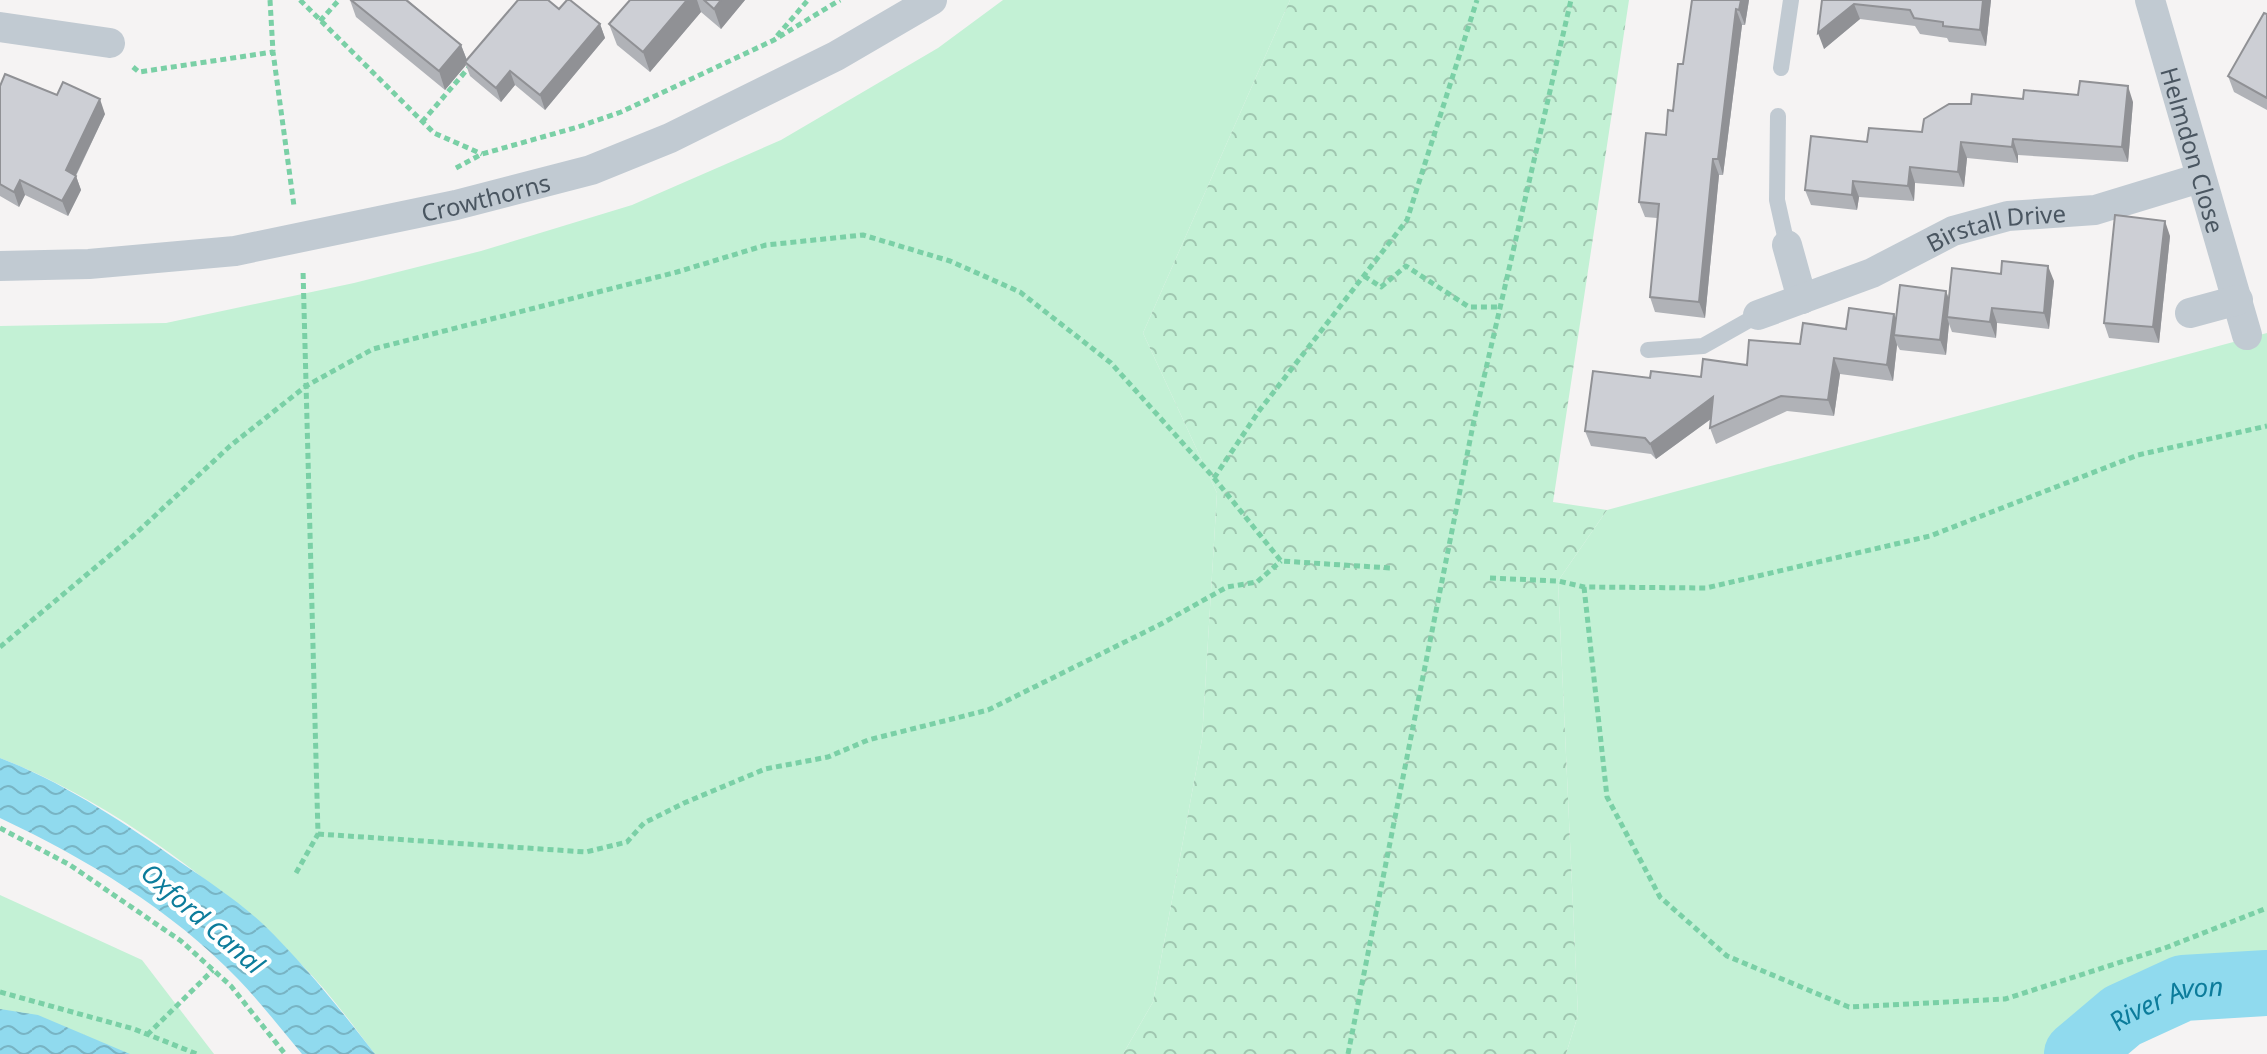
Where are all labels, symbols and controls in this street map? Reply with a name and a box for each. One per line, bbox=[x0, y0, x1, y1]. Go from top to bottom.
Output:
street label: Helmdon Close bbox=[2154, 63, 2233, 237]
street label: Crowthorns bbox=[418, 165, 554, 228]
street label: Birstall Drive bbox=[1920, 196, 2067, 259]
water label: Oxford Canal bbox=[134, 854, 273, 982]
water label: River Avon bbox=[2100, 968, 2224, 1038]

